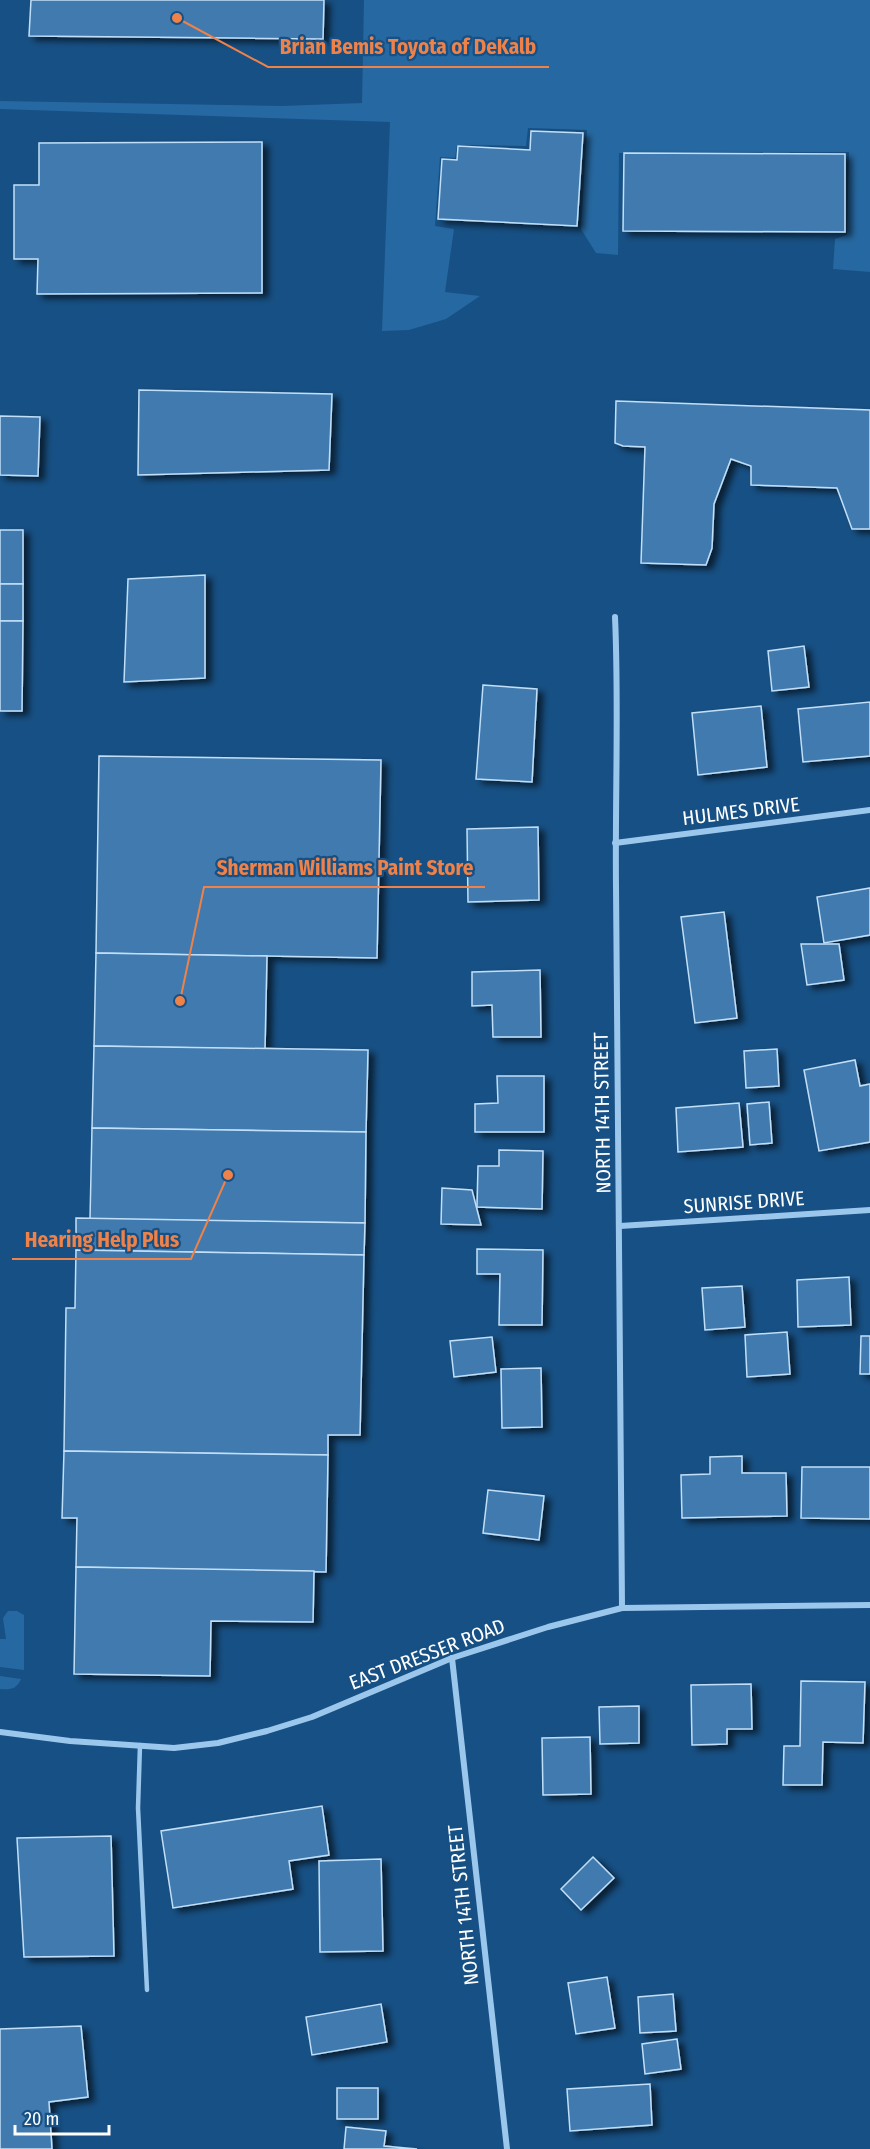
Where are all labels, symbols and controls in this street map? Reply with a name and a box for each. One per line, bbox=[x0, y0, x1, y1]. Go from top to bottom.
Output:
callout: Brian Bemis Toyota of DeKalb bbox=[268, 28, 549, 67]
text: Brian Bemis Toyota of DeKalb bbox=[280, 34, 536, 60]
street label: HULMES DRIVE bbox=[681, 792, 801, 830]
callout: Sherman Williams Paint Store bbox=[204, 848, 485, 887]
text: Sherman Williams Paint Store bbox=[217, 855, 474, 881]
street label: NORTH 14TH STREET bbox=[589, 1031, 615, 1194]
street label: SUNRISE DRIVE bbox=[683, 1186, 805, 1218]
callout: Hearing Help Plus bbox=[12, 1220, 191, 1259]
text: Hearing Help Plus bbox=[25, 1227, 179, 1253]
street label: EAST DRESSER ROAD bbox=[346, 1613, 508, 1695]
street label: NORTH 14TH STREET bbox=[443, 1823, 483, 1987]
scale bar bbox=[15, 2098, 110, 2136]
text: 20 m bbox=[24, 2108, 59, 2130]

